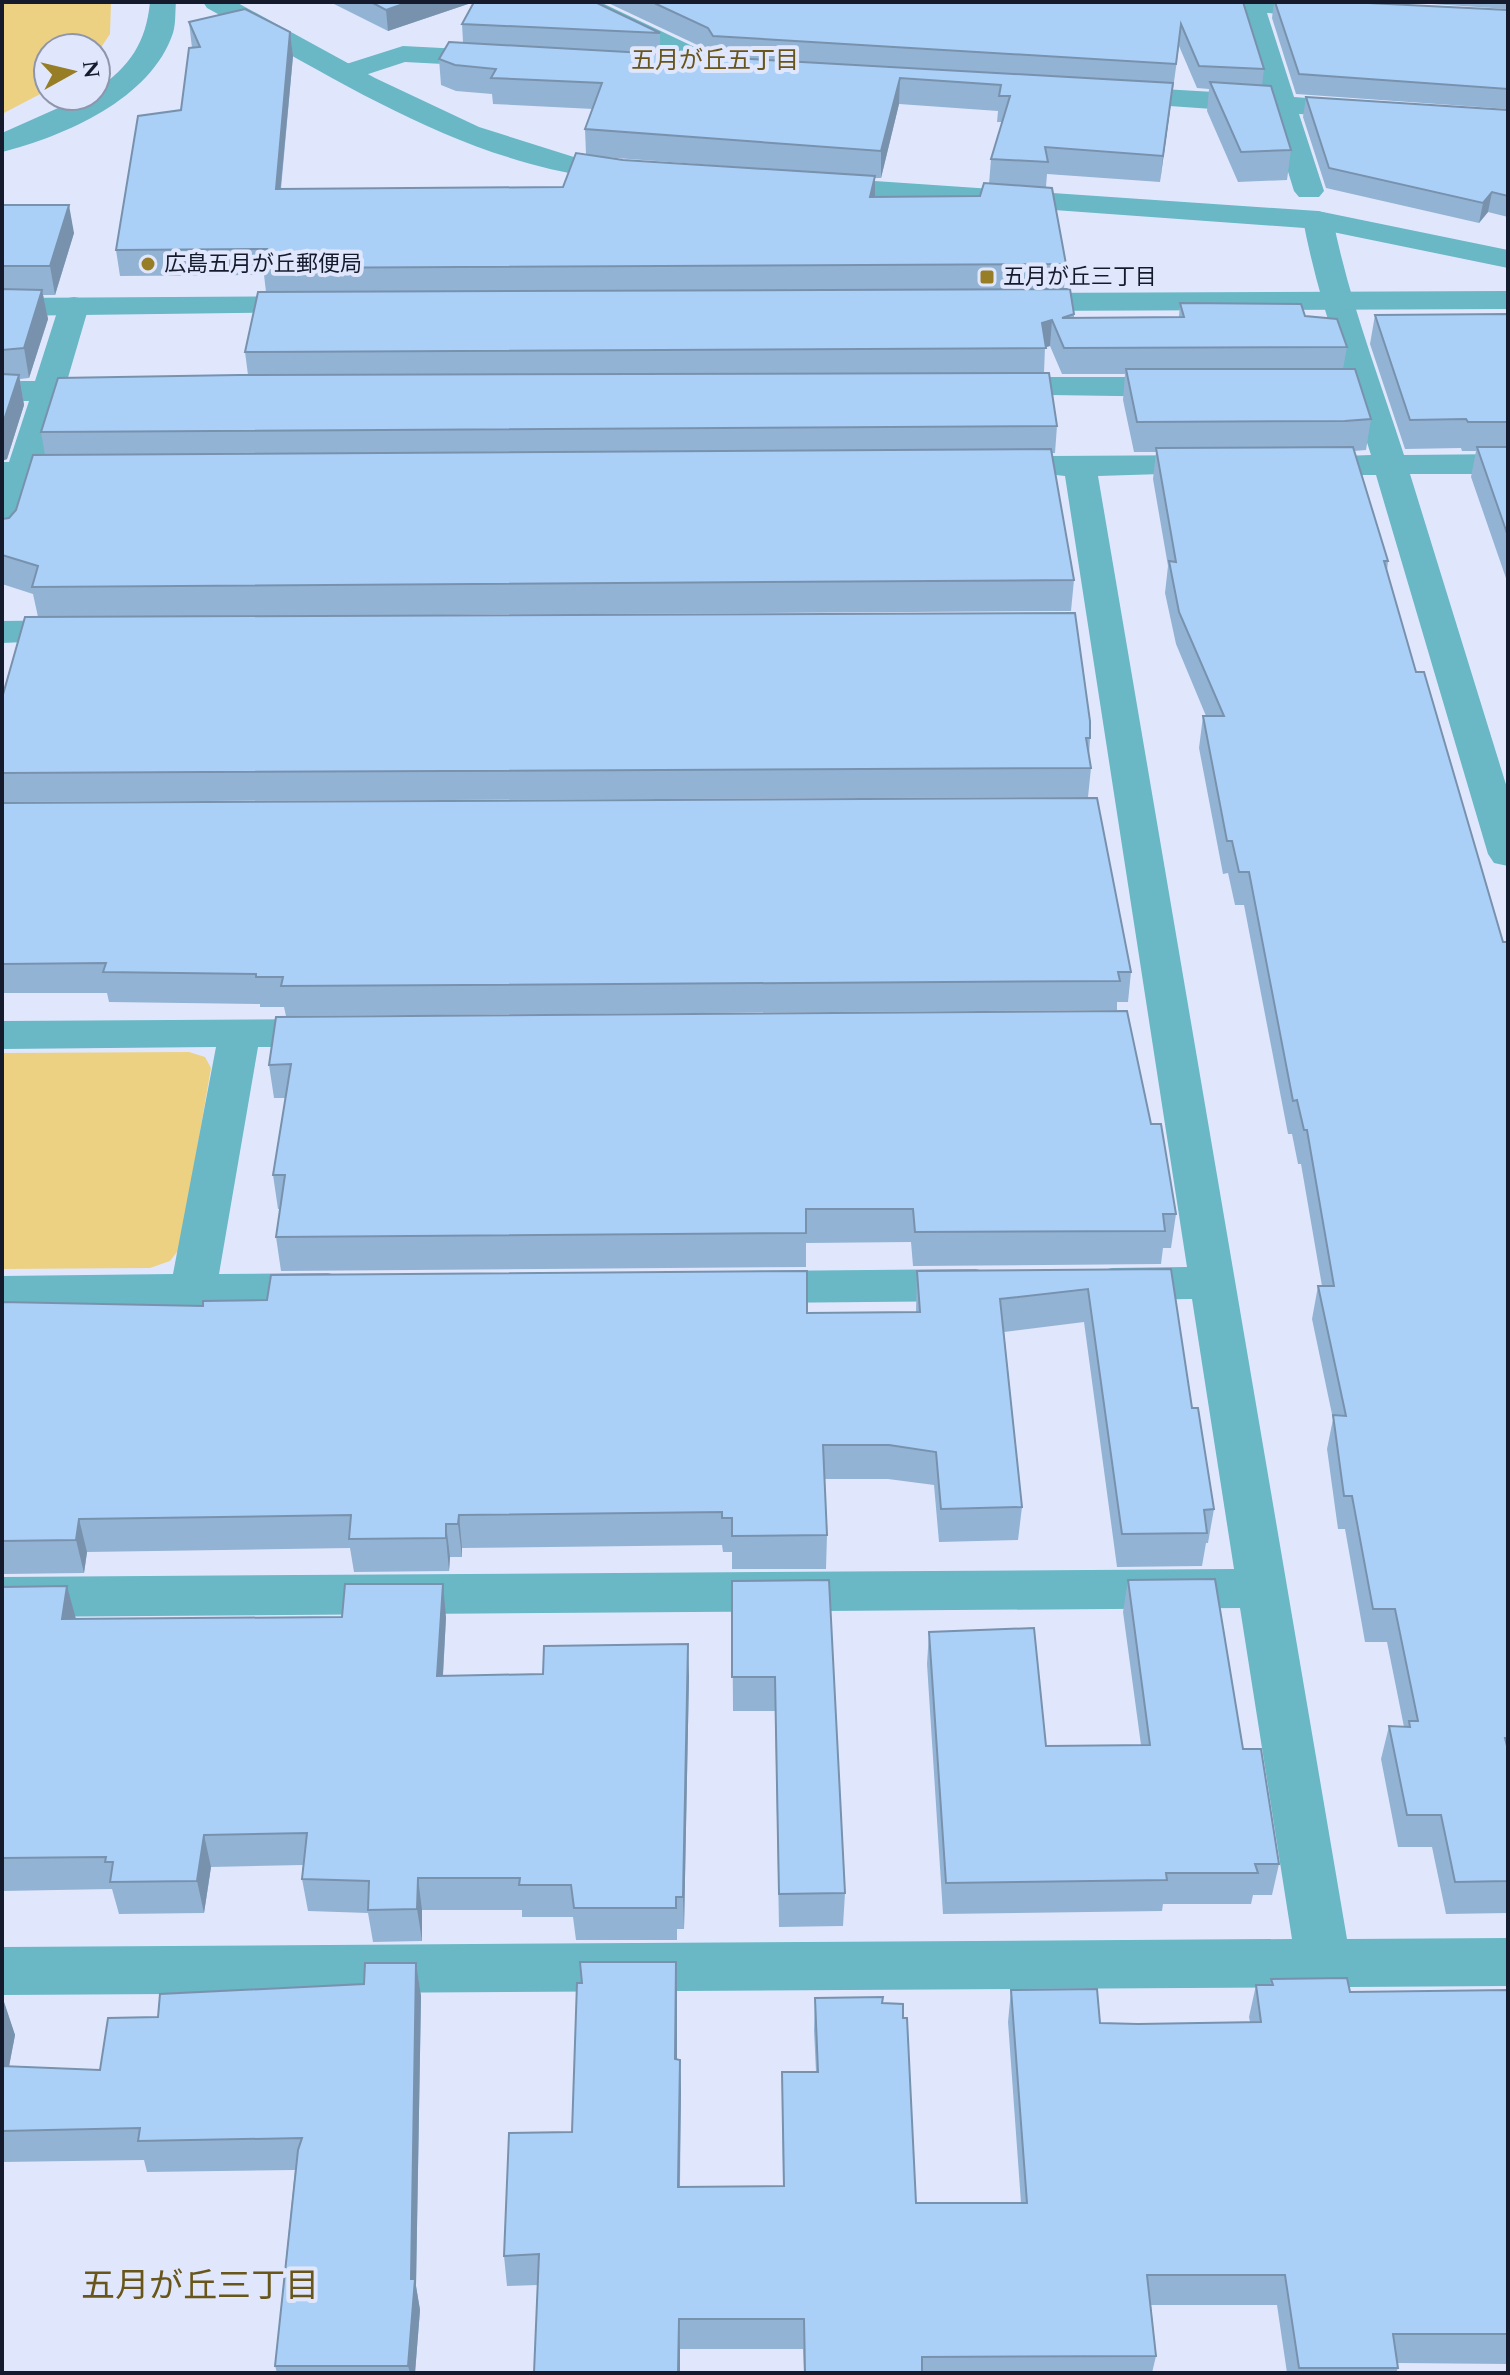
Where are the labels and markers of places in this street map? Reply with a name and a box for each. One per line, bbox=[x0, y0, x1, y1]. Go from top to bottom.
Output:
place label: 広島五月が丘郵便局 bbox=[164, 248, 362, 281]
marker: 広島五月が丘郵便局 bbox=[139, 255, 157, 273]
place label: 五月が丘三丁目 bbox=[1003, 261, 1157, 294]
marker: 五月が丘三丁目 bbox=[978, 268, 996, 286]

